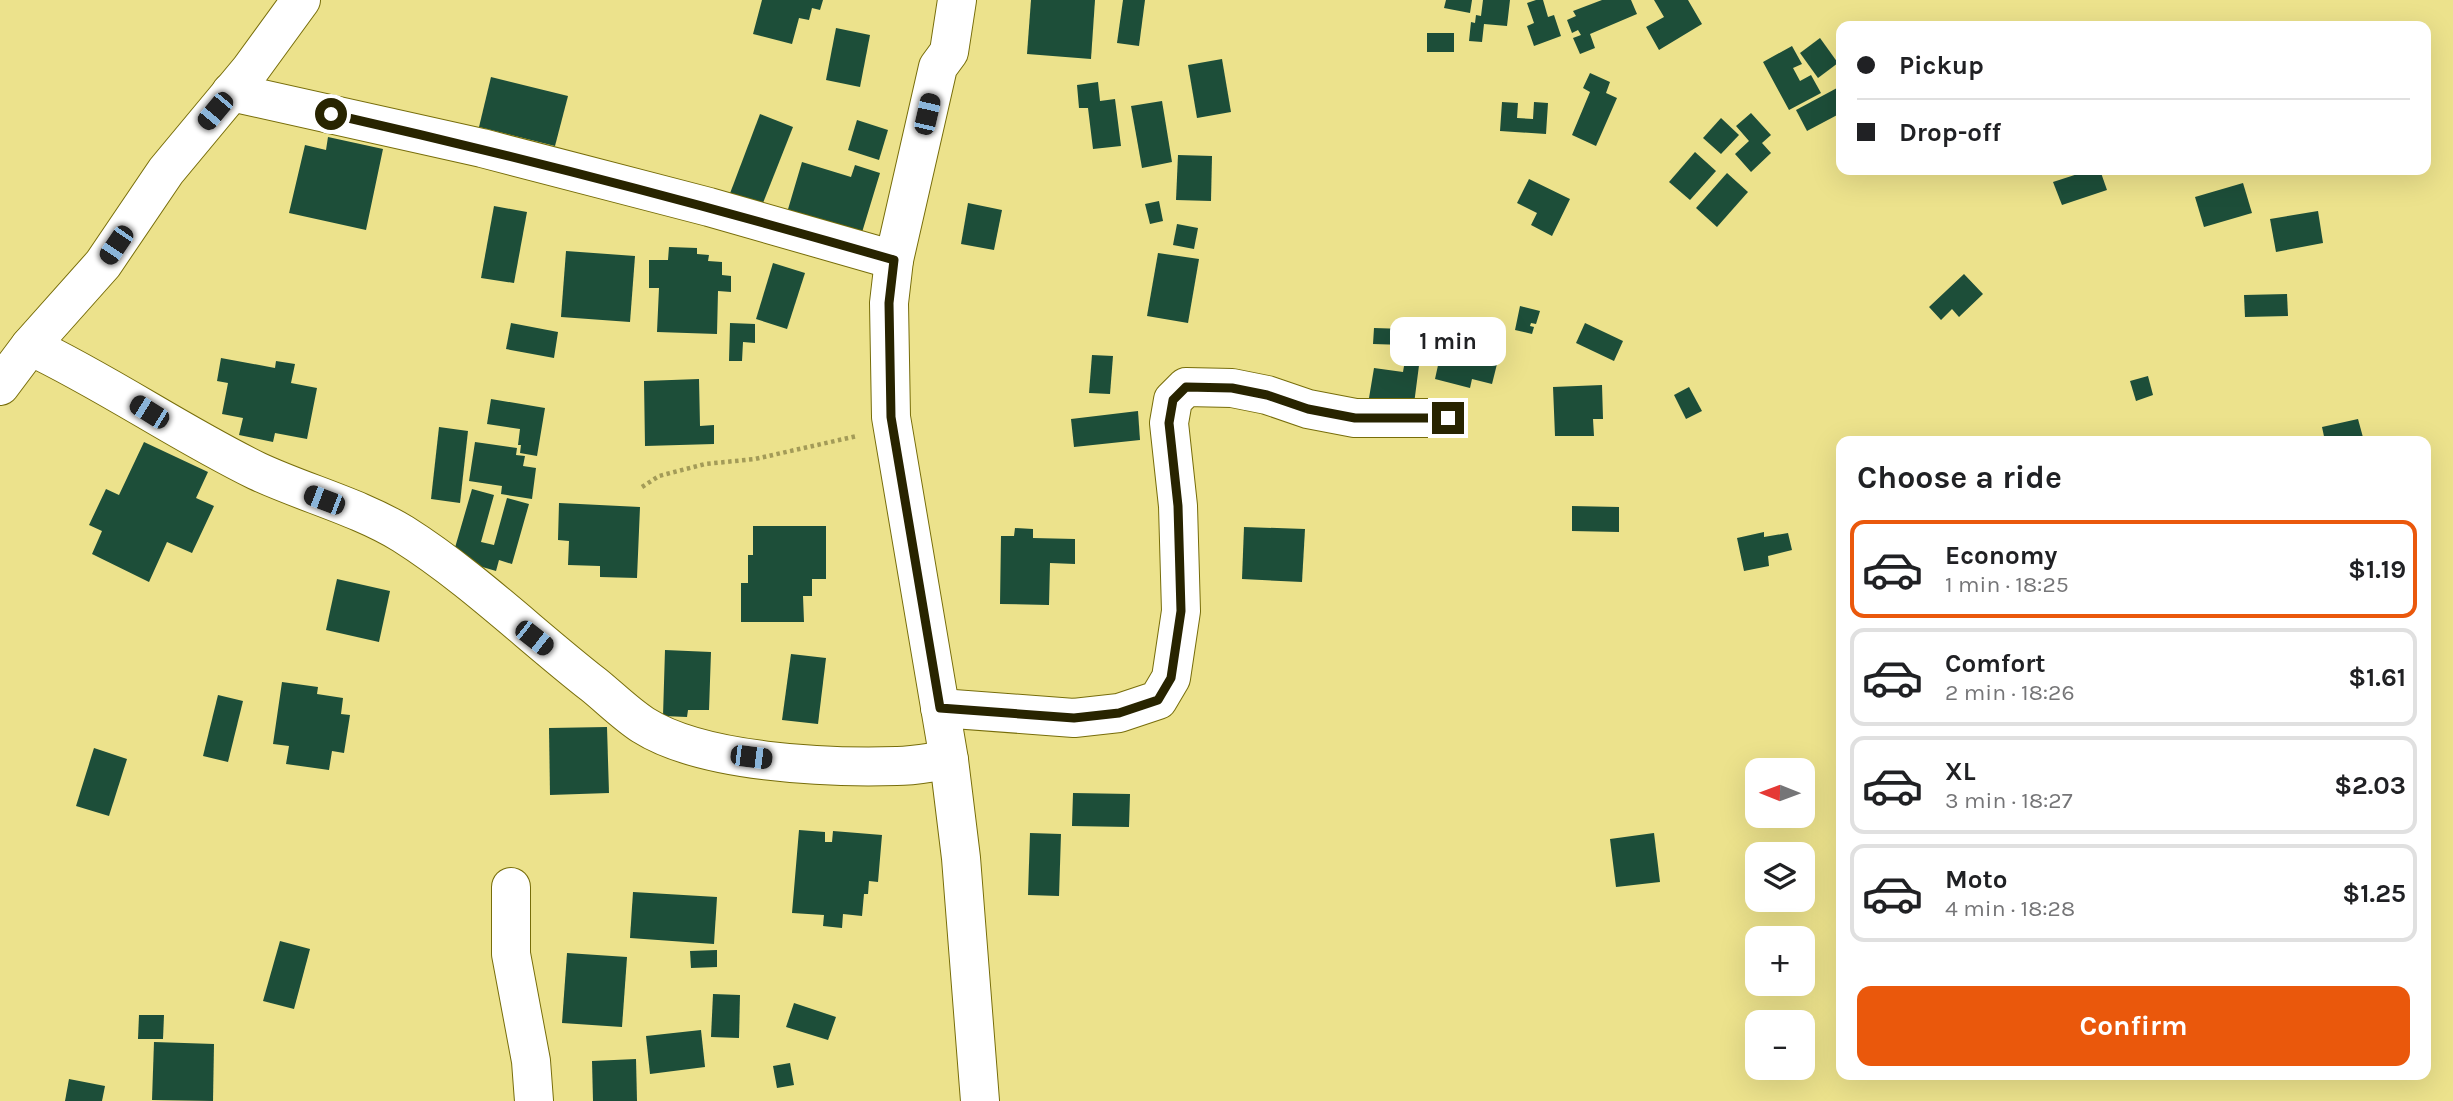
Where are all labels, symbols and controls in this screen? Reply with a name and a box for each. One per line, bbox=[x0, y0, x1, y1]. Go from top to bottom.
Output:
text: Pickup bbox=[1899, 50, 1984, 81]
car bbox=[194, 88, 237, 134]
car bbox=[913, 91, 942, 137]
route start bbox=[315, 98, 347, 130]
text: Drop-off bbox=[1899, 117, 2001, 148]
car bbox=[96, 222, 137, 268]
callout: 1 min bbox=[1390, 316, 1506, 366]
text: 1 min bbox=[1419, 328, 1477, 355]
car bbox=[126, 392, 173, 432]
route end bbox=[1432, 402, 1464, 434]
text: Choose a ride bbox=[1857, 459, 2062, 496]
car bbox=[301, 483, 348, 517]
icon: car bbox=[1861, 538, 1924, 601]
text: Economy bbox=[1945, 540, 2057, 571]
text: $1.19 bbox=[2348, 554, 2406, 585]
text: 1 min · 18:25 bbox=[1945, 571, 2069, 598]
car bbox=[511, 617, 558, 659]
icon: car bbox=[1861, 646, 1924, 709]
text: Comfort bbox=[1945, 648, 2046, 679]
text: $1.61 bbox=[2348, 662, 2406, 693]
text: 2 min · 18:26 bbox=[1945, 679, 2075, 706]
car bbox=[729, 744, 774, 770]
icon: car bbox=[1861, 754, 1924, 817]
text: XL bbox=[1945, 756, 1976, 787]
north arrow bbox=[1745, 758, 1815, 828]
map controls bbox=[1745, 758, 1815, 1080]
text: $2.03 bbox=[2334, 770, 2406, 801]
text: 3 min · 18:27 bbox=[1945, 787, 2073, 814]
button: layers bbox=[1745, 842, 1815, 912]
icon: car bbox=[1861, 862, 1924, 925]
text: Moto bbox=[1945, 864, 2007, 895]
text: $1.25 bbox=[2342, 878, 2406, 909]
text: 4 min · 18:28 bbox=[1945, 895, 2075, 922]
button: + bbox=[1745, 926, 1815, 996]
button: Confirm bbox=[1857, 986, 2410, 1066]
button: − bbox=[1745, 1010, 1815, 1080]

